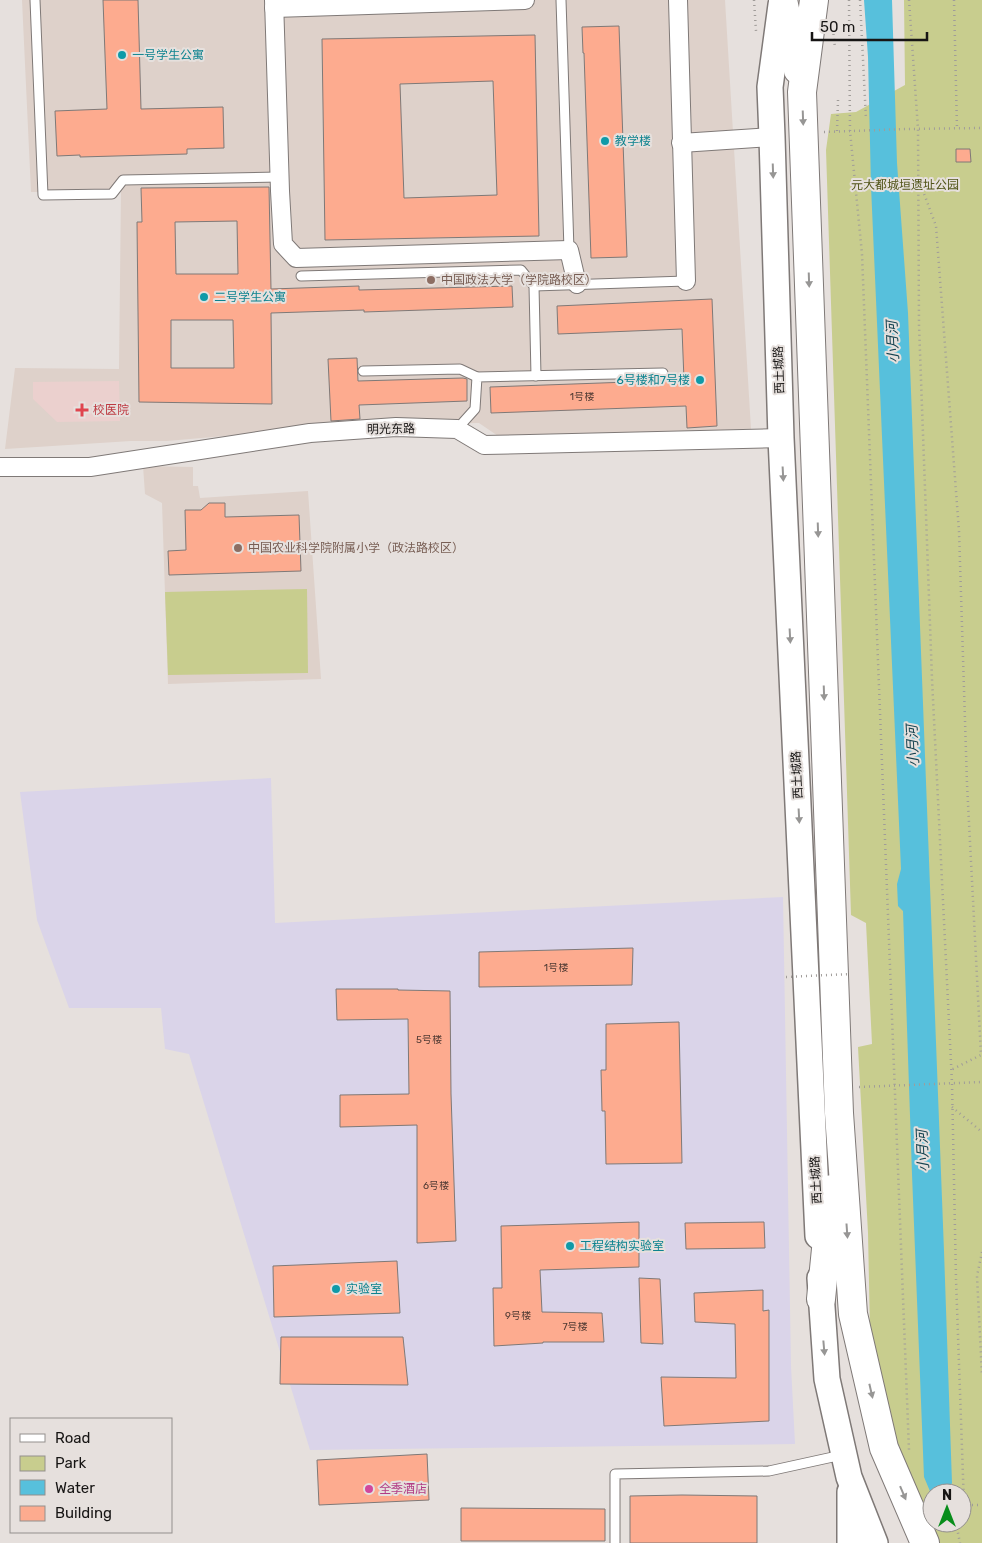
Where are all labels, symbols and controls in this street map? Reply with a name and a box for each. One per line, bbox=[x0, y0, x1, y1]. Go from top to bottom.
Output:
scale bar bbox=[812, 10, 927, 42]
text: 50 m bbox=[820, 18, 855, 36]
place label: 一号学生公寓 bbox=[132, 48, 204, 62]
marker: 一号学生公寓 bbox=[116, 49, 128, 61]
one-way arrow bbox=[800, 110, 808, 126]
place label: 教学楼 bbox=[615, 134, 651, 148]
marker: 教学楼 bbox=[599, 135, 611, 147]
one-way arrow bbox=[769, 163, 777, 179]
park label: 元大都城垣遗址公园 bbox=[851, 178, 959, 192]
place label: 中国政法大学（学院路校区） bbox=[441, 273, 597, 287]
one-way arrow bbox=[805, 273, 813, 289]
marker: 中国政法大学（学院路校区） bbox=[425, 274, 437, 286]
place label: 二号学生公寓 bbox=[214, 290, 286, 304]
marker: 二号学生公寓 bbox=[198, 291, 210, 303]
water label: 小月河 bbox=[883, 318, 903, 363]
street label: 西土城路 bbox=[771, 346, 787, 394]
place label: 6号楼和7号楼 bbox=[617, 373, 690, 387]
marker: 6号楼和7号楼 bbox=[694, 374, 706, 386]
house number: 1号楼 bbox=[570, 391, 594, 403]
marker: 校医院 bbox=[75, 403, 89, 417]
place label: 校医院 bbox=[93, 403, 129, 417]
street label: 明光东路 bbox=[367, 422, 415, 436]
one-way arrow bbox=[779, 466, 787, 482]
one-way arrow bbox=[814, 523, 822, 539]
place label: 中国农业科学院附属小学（政法路校区） bbox=[248, 541, 464, 555]
marker: 中国农业科学院附属小学（政法路校区） bbox=[232, 542, 244, 554]
one-way arrow bbox=[787, 628, 795, 644]
one-way arrow bbox=[820, 685, 828, 701]
water label: 小月河 bbox=[903, 722, 923, 767]
street label: 西土城路 bbox=[789, 751, 805, 799]
one-way arrow bbox=[795, 808, 803, 824]
house number: 1号楼 bbox=[544, 962, 568, 974]
house number: 5号楼 bbox=[416, 1034, 442, 1046]
water label: 小月河 bbox=[913, 1127, 933, 1172]
street label: 西土城路 bbox=[808, 1156, 824, 1204]
house number: 6号楼 bbox=[423, 1180, 449, 1192]
one-way arrow bbox=[844, 1223, 852, 1239]
place label: 工程结构实验室 bbox=[580, 1239, 664, 1253]
marker: 工程结构实验室 bbox=[564, 1240, 576, 1252]
place label: 实验室 bbox=[346, 1282, 382, 1296]
marker: 实验室 bbox=[330, 1283, 342, 1295]
house number: 9号楼 bbox=[505, 1310, 531, 1322]
house number: 7号楼 bbox=[562, 1321, 588, 1333]
one-way arrow bbox=[821, 1340, 829, 1356]
one-way arrow bbox=[867, 1384, 875, 1399]
legend bbox=[10, 1418, 172, 1533]
text: Road bbox=[55, 1429, 91, 1447]
text: Park bbox=[55, 1454, 86, 1472]
text: Water bbox=[55, 1479, 95, 1497]
place label: 全季酒店 bbox=[379, 1482, 427, 1496]
marker: 全季酒店 bbox=[363, 1483, 375, 1495]
north arrow bbox=[922, 1483, 972, 1533]
one-way arrow bbox=[900, 1486, 908, 1500]
text: N bbox=[942, 1487, 952, 1504]
text: Building bbox=[55, 1504, 112, 1522]

